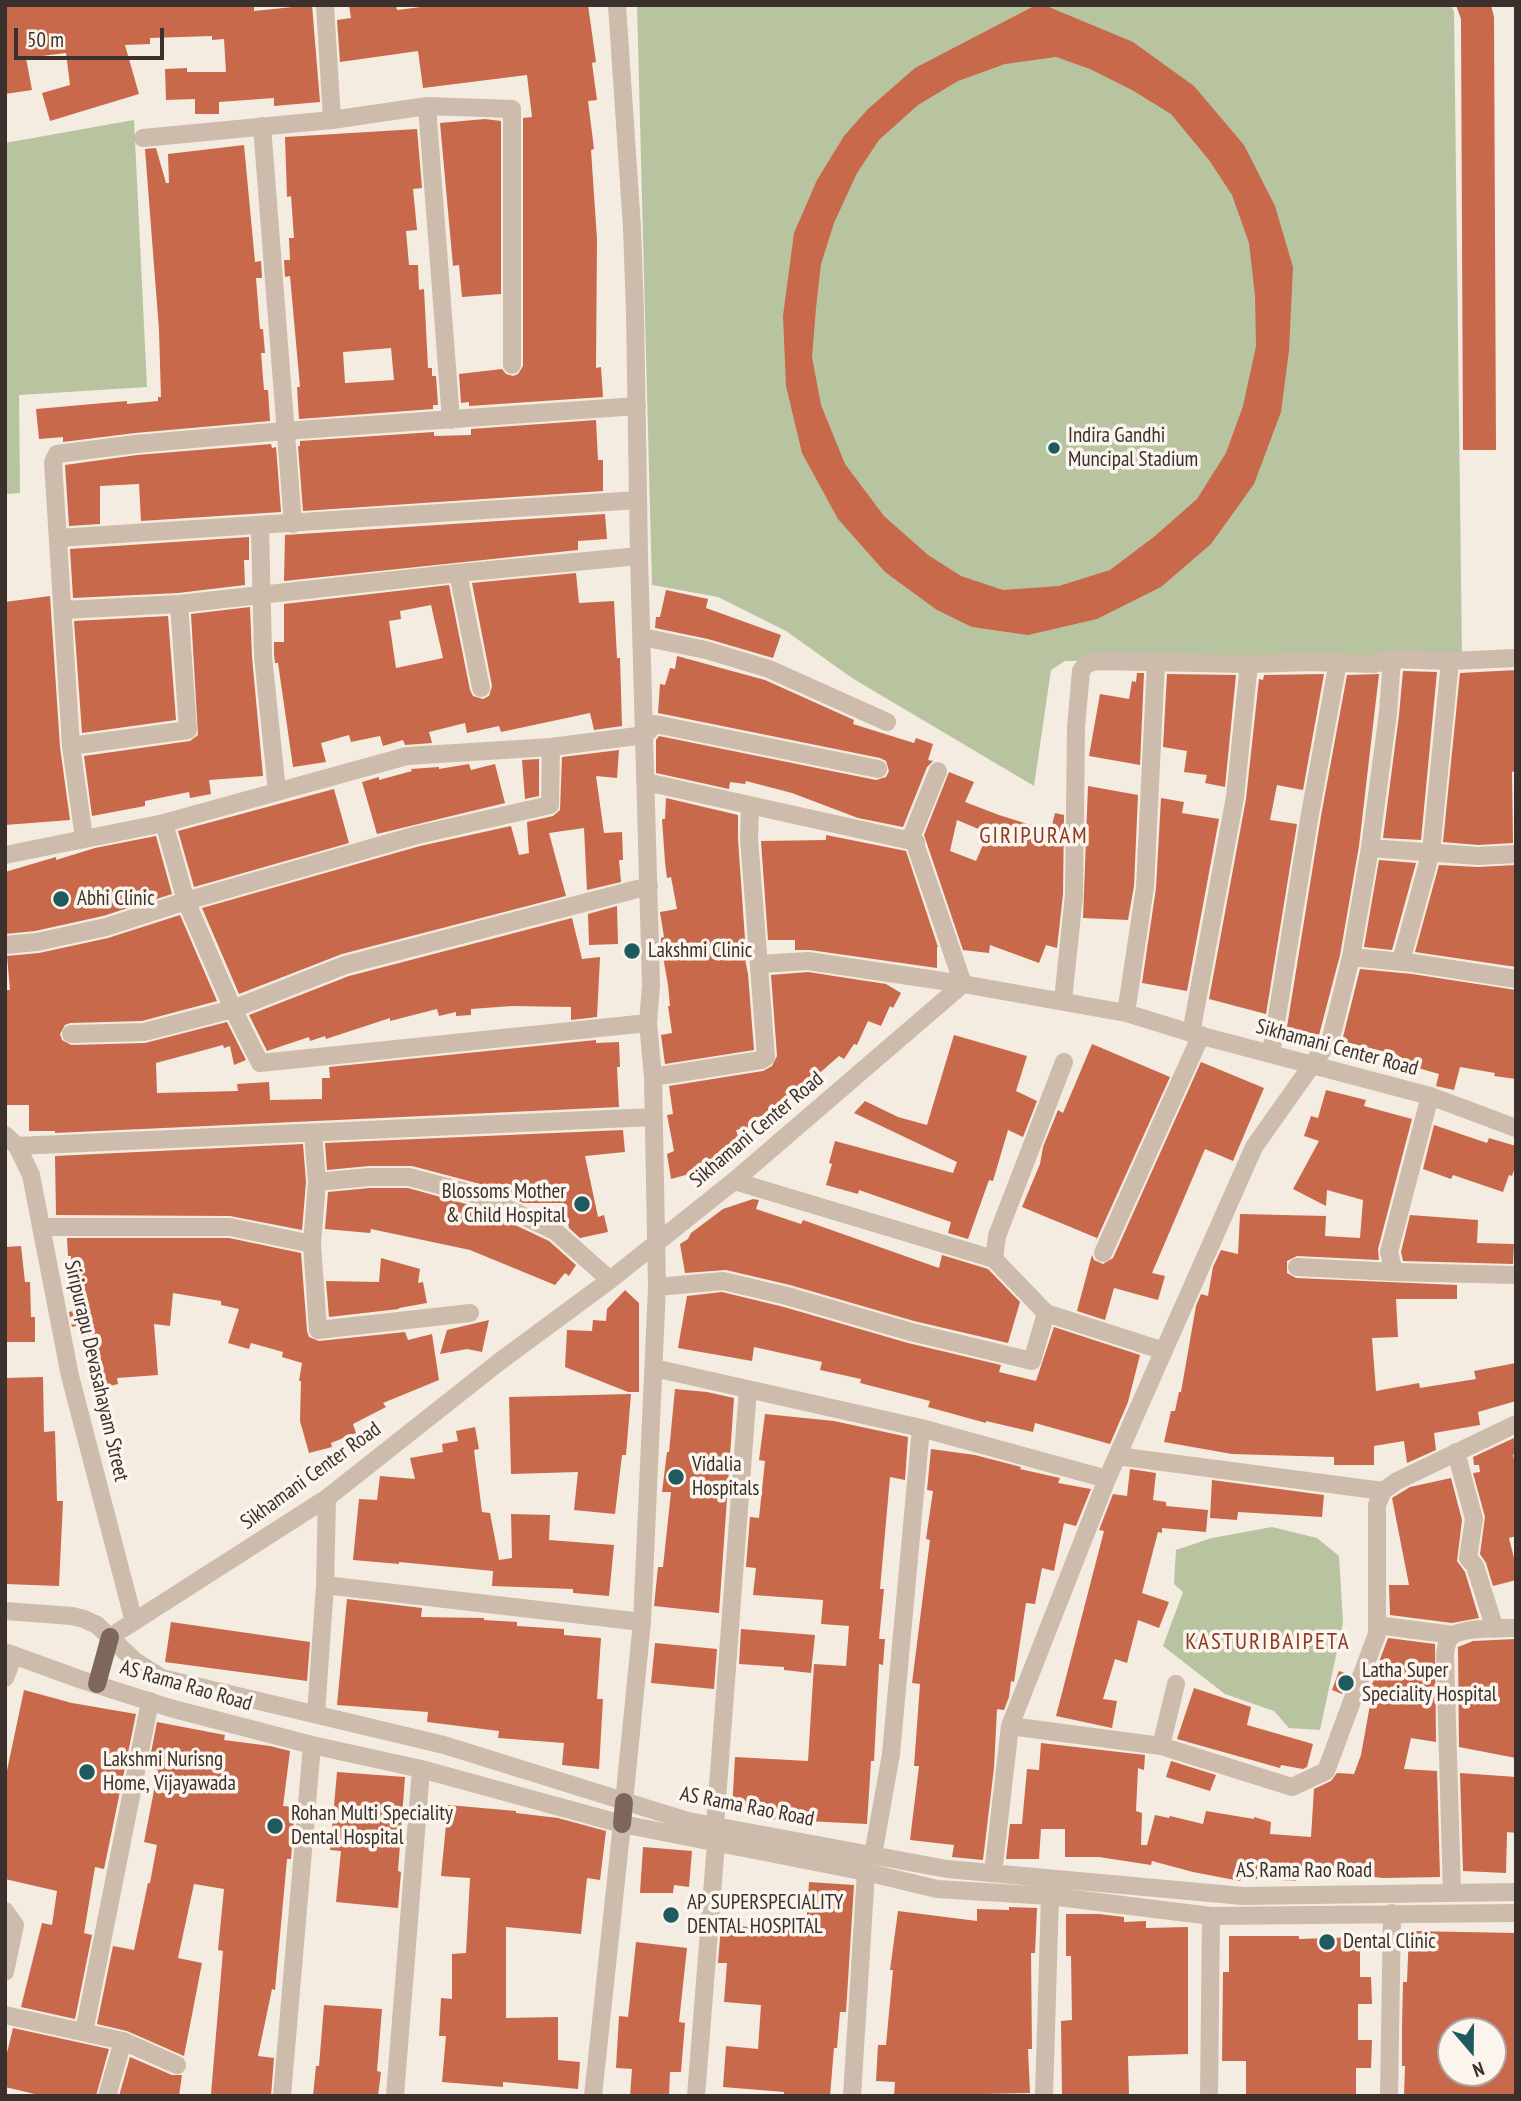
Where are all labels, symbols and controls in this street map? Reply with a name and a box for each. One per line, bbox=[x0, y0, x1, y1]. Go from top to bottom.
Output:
scale bar bbox=[18, 14, 168, 58]
text: 50 m bbox=[27, 26, 64, 53]
place label: Indira Gandhi Muncipal Stadium bbox=[1068, 423, 1198, 473]
marker: Indira Gandhi Muncipal Stadium bbox=[1046, 440, 1062, 456]
district label: GIRIPURAM bbox=[980, 822, 1088, 850]
place label: Abhi Clinic bbox=[77, 886, 155, 912]
marker: Abhi Clinic bbox=[51, 889, 71, 909]
place label: Lakshmi Clinic bbox=[648, 938, 752, 964]
marker: Lakshmi Clinic bbox=[622, 941, 642, 961]
street label: Sikhamani Center Road bbox=[1253, 1014, 1421, 1082]
street label: Sikhamani Center Road bbox=[685, 1067, 829, 1193]
place label: Blossoms Mother & Child Hospital bbox=[442, 1179, 566, 1229]
marker: Blossoms Mother & Child Hospital bbox=[572, 1194, 592, 1214]
street label: Siripurapu Devasahayam Street bbox=[58, 1258, 134, 1484]
street label: Sikhamani Center Road bbox=[236, 1417, 386, 1535]
place label: Vidalia Hospitals bbox=[692, 1452, 759, 1502]
marker: Vidalia Hospitals bbox=[666, 1467, 686, 1487]
district label: KASTURIBAIPETA bbox=[1187, 1628, 1349, 1656]
street label: AS Rama Rao Road bbox=[117, 1655, 255, 1717]
place label: Latha Super Speciality Hospital bbox=[1362, 1658, 1497, 1708]
marker: Latha Super Speciality Hospital bbox=[1336, 1673, 1356, 1693]
place label: Lakshmi Nurisng Home, Vijayawada bbox=[103, 1747, 236, 1797]
marker: Lakshmi Nurisng Home, Vijayawada bbox=[77, 1762, 97, 1782]
street label: AS Rama Rao Road bbox=[678, 1782, 816, 1832]
place label: Rohan Multi Speciality Dental Hospital bbox=[291, 1801, 453, 1851]
marker: Rohan Multi Speciality Dental Hospital bbox=[265, 1816, 285, 1836]
street label: AS Rama Rao Road bbox=[1236, 1858, 1372, 1884]
place label: AP SUPERSPECIALITY DENTAL HOSPITAL bbox=[687, 1890, 843, 1940]
marker: AP SUPERSPECIALITY DENTAL HOSPITAL bbox=[661, 1905, 681, 1925]
place label: Dental Clinic bbox=[1343, 1929, 1436, 1955]
marker: Dental Clinic bbox=[1317, 1932, 1337, 1952]
north arrow bbox=[1437, 2017, 1507, 2087]
text: N bbox=[1470, 2057, 1487, 2083]

